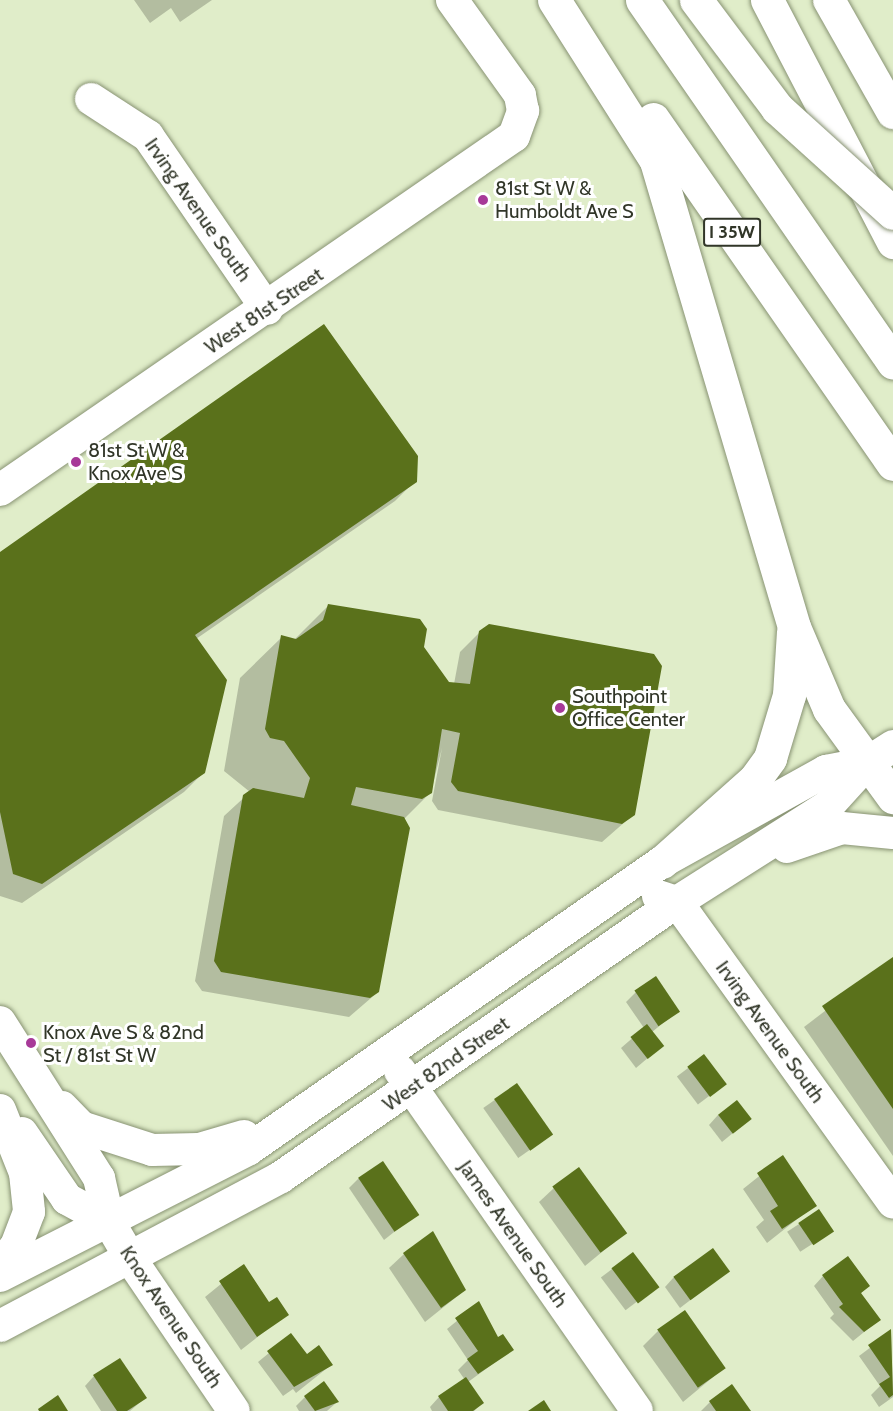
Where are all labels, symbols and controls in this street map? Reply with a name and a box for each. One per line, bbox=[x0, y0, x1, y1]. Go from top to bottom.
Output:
street label: Irving Avenue South bbox=[140, 134, 256, 286]
place label: 81st St W & Humboldt Ave S bbox=[495, 176, 634, 223]
marker: 81st St W & Humboldt Ave S bbox=[476, 193, 490, 207]
road number: I 35W bbox=[702, 217, 762, 247]
street label: West 81st Street bbox=[200, 263, 328, 359]
place label: 81st St W & Knox Ave S bbox=[88, 438, 184, 485]
marker: 81st St W & Knox Ave S bbox=[69, 455, 83, 469]
place label: Southpoint Office Center bbox=[572, 684, 685, 731]
marker: Southpoint Office Center bbox=[553, 701, 567, 715]
street label: Irving Avenue South bbox=[710, 956, 830, 1108]
street label: West 82nd Street bbox=[378, 1012, 514, 1116]
place label: Knox Ave S & 82nd St / 81st St W bbox=[43, 1020, 204, 1067]
marker: Knox Ave S & 82nd St / 81st St W bbox=[24, 1036, 38, 1050]
street label: James Avenue South bbox=[453, 1156, 573, 1312]
street label: Knox Avenue South bbox=[115, 1242, 227, 1392]

